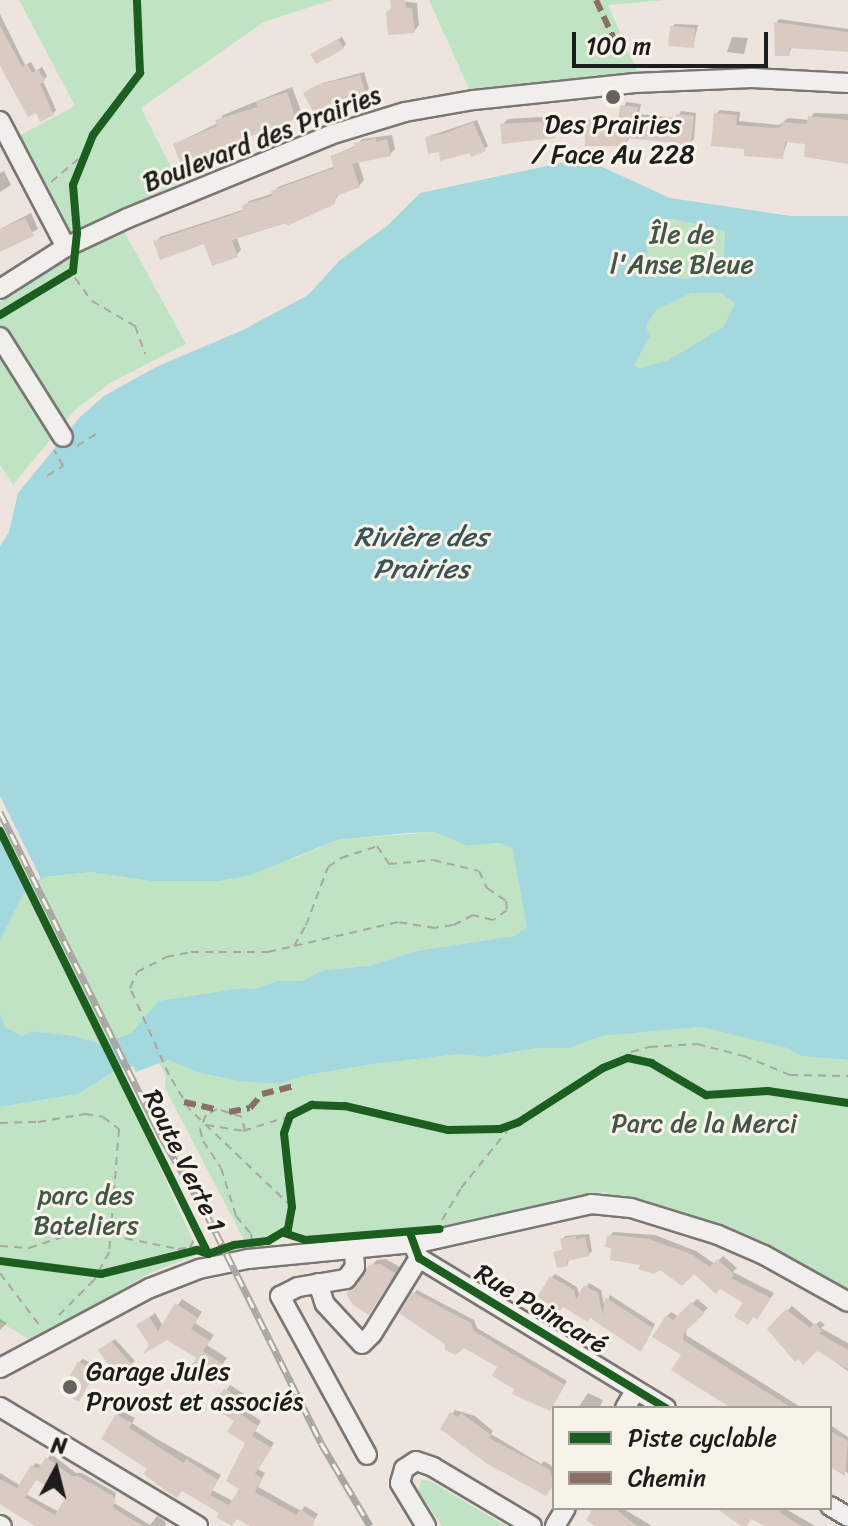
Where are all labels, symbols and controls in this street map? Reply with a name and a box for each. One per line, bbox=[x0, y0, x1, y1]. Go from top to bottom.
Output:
scale bar bbox=[576, 16, 772, 66]
text: 100 m bbox=[586, 25, 651, 67]
street label: Boulevard des Prairies bbox=[138, 79, 386, 199]
marker: Des Prairies / Face Au 228 bbox=[604, 88, 622, 106]
place label: Des Prairies / Face Au 228 bbox=[531, 109, 695, 170]
park label: Île de l'Anse Bleue bbox=[611, 219, 753, 280]
water label: Rivière des Prairies bbox=[354, 520, 488, 586]
street label: Route Verte 1 bbox=[136, 1085, 232, 1237]
park label: Parc de la Merci bbox=[611, 1108, 797, 1140]
park label: parc des Bateliers bbox=[34, 1180, 138, 1242]
street label: Rue Poincaré bbox=[469, 1257, 613, 1361]
place label: Garage Jules Provost et associés bbox=[86, 1356, 307, 1418]
marker: Garage Jules Provost et associés bbox=[61, 1378, 79, 1396]
legend bbox=[552, 1406, 832, 1510]
text: Piste cyclable bbox=[628, 1417, 777, 1459]
text: N bbox=[49, 1425, 69, 1466]
north arrow bbox=[16, 1430, 96, 1510]
text: Chemin bbox=[628, 1457, 706, 1499]

